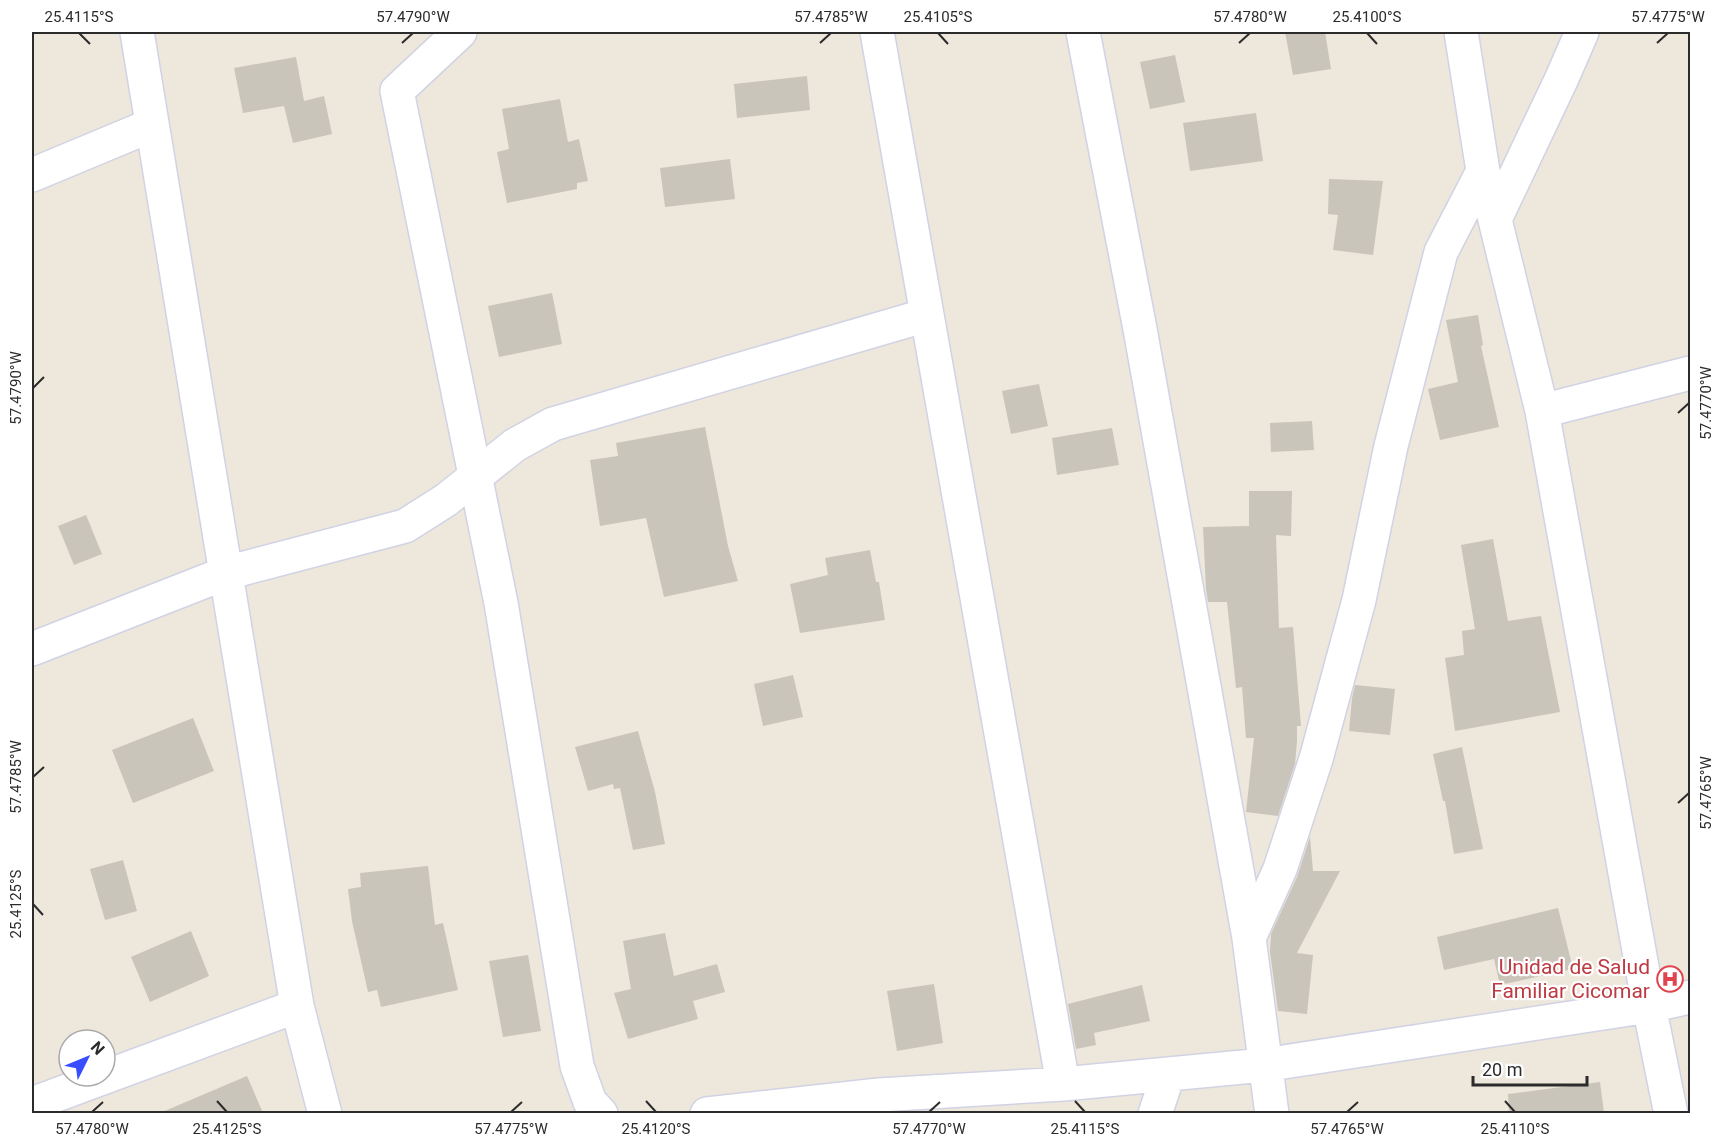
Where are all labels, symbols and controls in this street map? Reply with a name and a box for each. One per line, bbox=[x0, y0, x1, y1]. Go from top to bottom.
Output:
text: 25.4115°S bbox=[44, 8, 114, 26]
text: 57.4790°W bbox=[376, 8, 450, 26]
text: 57.4785°W bbox=[794, 8, 868, 26]
text: 25.4105°S bbox=[903, 8, 973, 26]
text: 57.4780°W bbox=[1213, 8, 1287, 26]
text: 25.4100°S bbox=[1332, 8, 1402, 26]
text: 57.4775°W bbox=[1631, 8, 1705, 26]
text: 57.4790°W bbox=[7, 351, 25, 425]
text: 57.4770°W bbox=[1697, 366, 1715, 440]
text: 57.4785°W bbox=[7, 740, 25, 814]
text: 57.4765°W bbox=[1697, 756, 1715, 830]
text: 25.4125°S bbox=[7, 869, 25, 939]
place label: Unidad de Salud Familiar Cicomar bbox=[1491, 955, 1650, 1003]
hospital icon: Unidad de Salud Familiar Cicomar bbox=[1655, 964, 1685, 994]
north arrow bbox=[57, 1028, 117, 1088]
text: N bbox=[87, 1038, 108, 1059]
scale bar bbox=[1473, 1049, 1587, 1087]
text: 20 m bbox=[1482, 1059, 1522, 1080]
text: 57.4780°W bbox=[55, 1120, 129, 1138]
text: 25.4125°S bbox=[192, 1120, 262, 1138]
text: 57.4775°W bbox=[474, 1120, 548, 1138]
text: 25.4120°S bbox=[621, 1120, 691, 1138]
text: 57.4770°W bbox=[892, 1120, 966, 1138]
text: 25.4115°S bbox=[1050, 1120, 1120, 1138]
text: 57.4765°W bbox=[1310, 1120, 1384, 1138]
text: 25.4110°S bbox=[1480, 1120, 1550, 1138]

